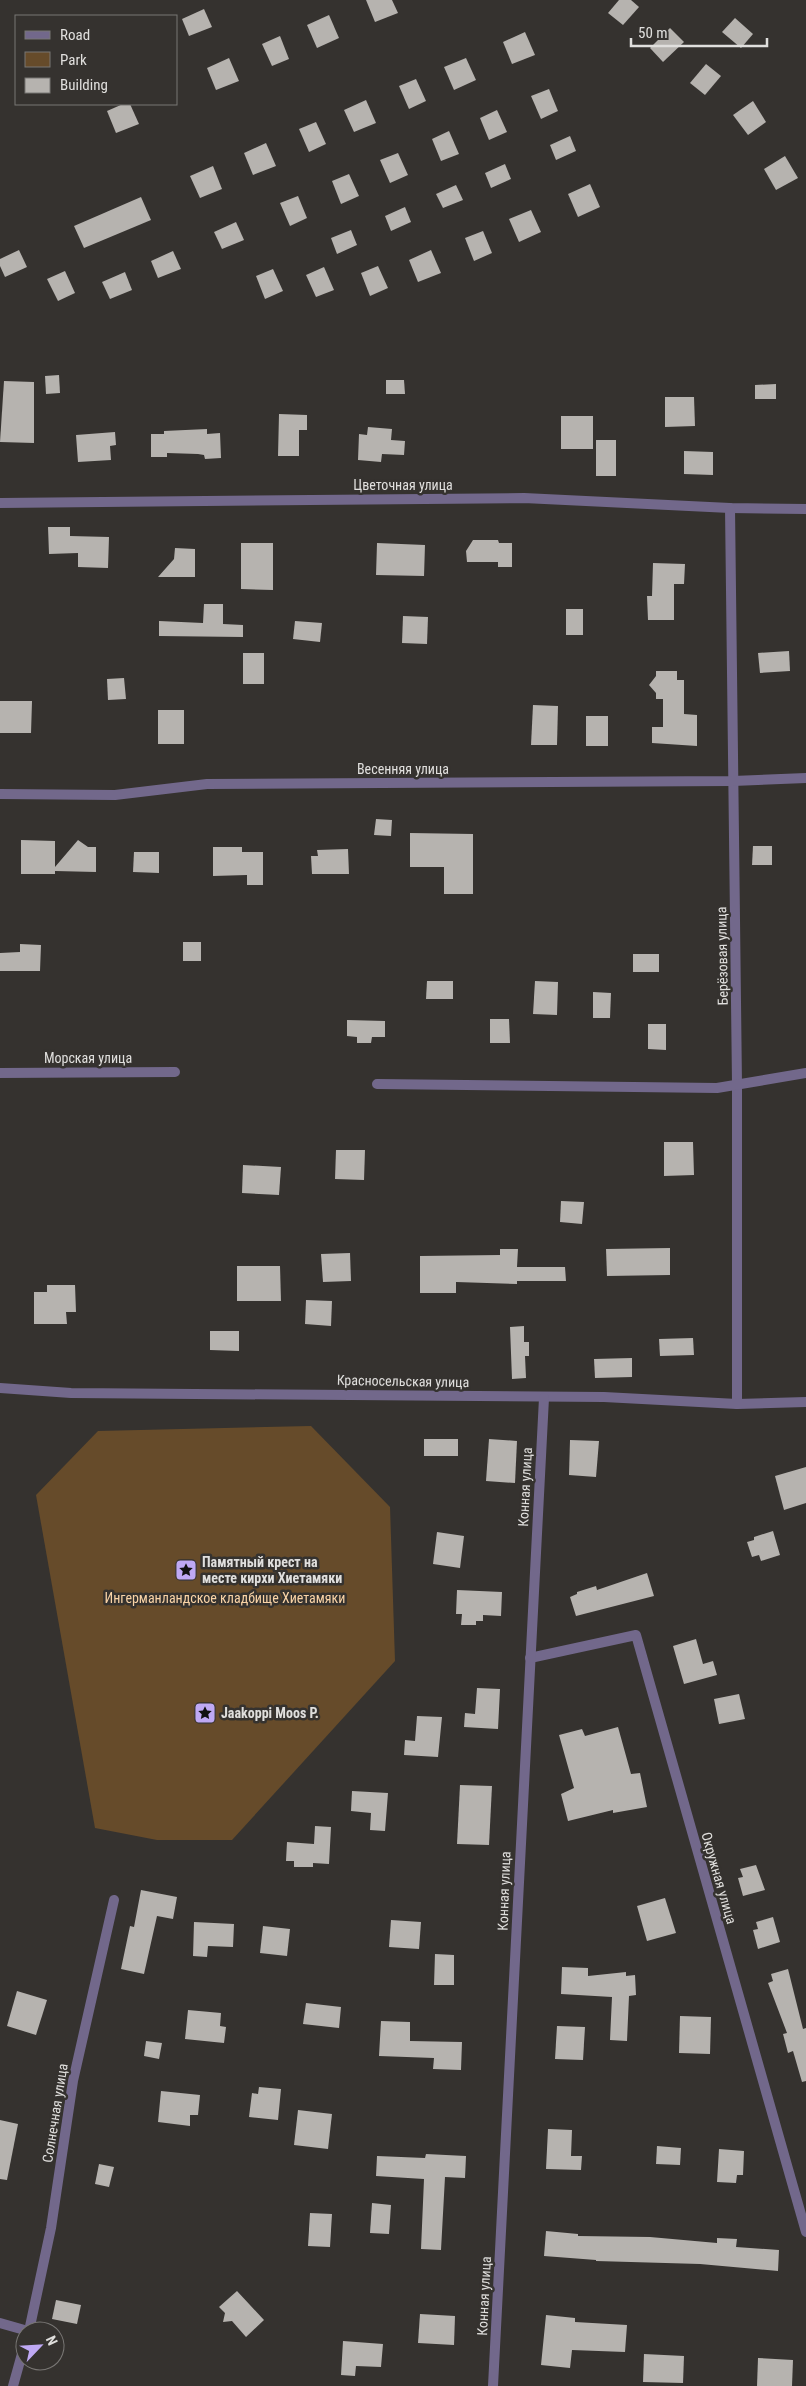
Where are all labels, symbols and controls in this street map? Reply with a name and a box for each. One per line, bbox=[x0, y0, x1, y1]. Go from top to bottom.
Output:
legend bbox=[15, 15, 178, 105]
scale bar bbox=[631, 15, 767, 47]
text: 50 m bbox=[638, 24, 668, 42]
text: Road bbox=[60, 26, 90, 44]
text: Park bbox=[60, 51, 87, 69]
text: Building bbox=[60, 76, 108, 94]
street label: Цветочная улица bbox=[353, 477, 453, 493]
street label: Весенняя улица bbox=[357, 761, 449, 777]
street label: Берёзовая улица bbox=[713, 907, 731, 1005]
street label: Морская улица bbox=[44, 1050, 132, 1066]
street label: Красносельская улица bbox=[337, 1372, 469, 1390]
street label: Конная улица bbox=[515, 1447, 535, 1527]
place label: Памятный крест на месте кирхи Хиетамяки bbox=[202, 1554, 342, 1586]
place icon: Памятный крест на месте кирхи Хиетамяки bbox=[174, 1558, 198, 1582]
park label: Ингерманландское кладбище Хиетамяки bbox=[105, 1590, 345, 1606]
place icon: Jaakoppi Moos P. bbox=[193, 1701, 217, 1725]
place label: Jaakoppi Moos P. bbox=[221, 1705, 319, 1721]
street label: Окружная улица bbox=[698, 1830, 740, 1926]
street label: Конная улица bbox=[495, 1851, 513, 1931]
street label: Солнечная улица bbox=[39, 2062, 71, 2164]
street label: Конная улица bbox=[474, 2256, 494, 2336]
north arrow bbox=[15, 2321, 65, 2371]
text: N bbox=[43, 2333, 61, 2348]

